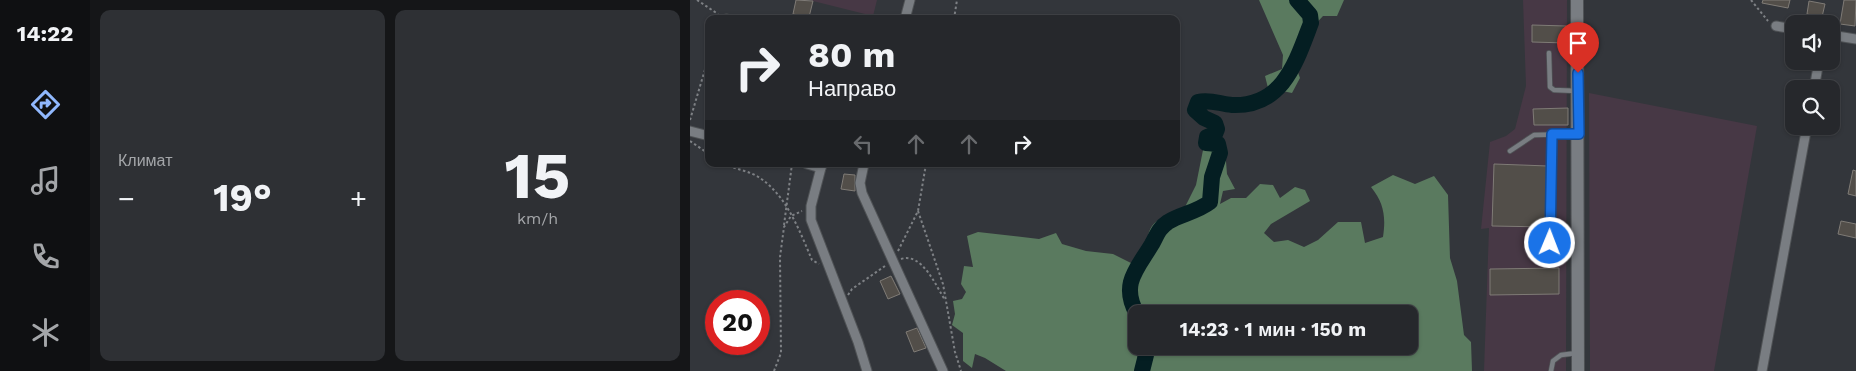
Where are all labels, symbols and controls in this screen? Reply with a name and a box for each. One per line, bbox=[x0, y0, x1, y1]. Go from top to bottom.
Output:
map controls bbox=[1785, 15, 1840, 135]
button: sound bbox=[1785, 15, 1840, 70]
text: 14:22 bbox=[17, 21, 73, 46]
pin bbox=[1557, 22, 1599, 73]
icon: arrive bbox=[1564, 29, 1592, 57]
text: 80 m bbox=[808, 34, 895, 76]
icon: right bbox=[725, 35, 790, 100]
text: Направо bbox=[808, 76, 896, 101]
button: search bbox=[1785, 80, 1840, 135]
icon: directions bbox=[28, 87, 63, 122]
icon: left bbox=[849, 130, 877, 158]
icon: ahead bbox=[902, 130, 930, 158]
icon: ahead bbox=[955, 130, 983, 158]
icon: right bbox=[1008, 130, 1036, 158]
text: 15 bbox=[505, 138, 570, 214]
text: Климат bbox=[118, 151, 172, 170]
icon: music bbox=[28, 163, 63, 198]
text: 19° bbox=[213, 176, 272, 220]
text: − bbox=[118, 182, 135, 215]
text: + bbox=[350, 182, 367, 215]
text: km/h bbox=[517, 209, 558, 228]
position arrow bbox=[1523, 216, 1575, 268]
icon: phone bbox=[28, 239, 63, 274]
speed limit sign: 20 bbox=[705, 290, 770, 355]
icon: climate bbox=[28, 315, 63, 350]
text: 14:23 · 1 мин · 150 m bbox=[1180, 318, 1366, 341]

